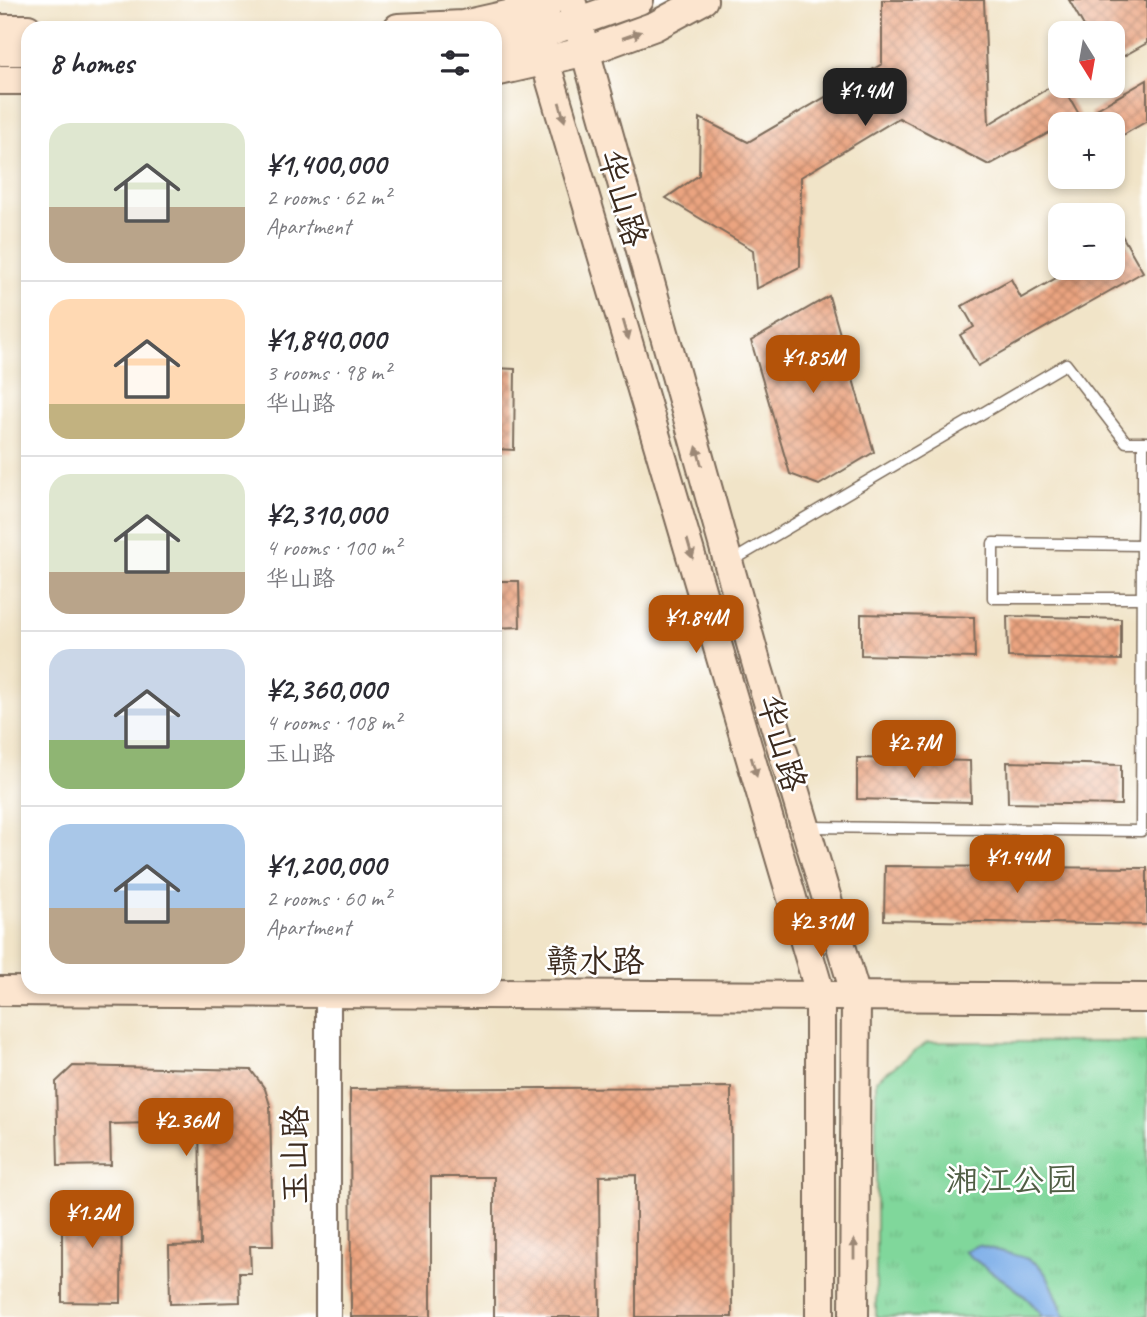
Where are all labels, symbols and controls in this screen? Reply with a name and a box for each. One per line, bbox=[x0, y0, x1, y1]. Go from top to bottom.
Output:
north arrow bbox=[1048, 21, 1125, 98]
map controls bbox=[1048, 21, 1125, 280]
one-way arrow bbox=[621, 29, 642, 40]
text: 8 homes bbox=[49, 44, 134, 82]
icon: filters bbox=[436, 44, 474, 82]
pin: ¥1.4M bbox=[816, 68, 914, 128]
text: ¥1.4M bbox=[839, 76, 891, 105]
one-way arrow bbox=[558, 102, 568, 123]
button: + bbox=[1048, 112, 1125, 189]
text: ¥1,400,000 bbox=[266, 145, 386, 183]
street label: 华山路 bbox=[589, 145, 657, 252]
icon: home bbox=[105, 151, 189, 235]
text: 2 rooms · 62 m² bbox=[266, 183, 390, 212]
button: − bbox=[1048, 203, 1125, 280]
text: Apartment bbox=[266, 212, 351, 241]
text: ¥1,840,000 bbox=[266, 320, 386, 358]
one-way arrow bbox=[622, 320, 632, 341]
icon: home bbox=[105, 327, 189, 411]
pin: ¥1.85M bbox=[756, 336, 870, 395]
text: ¥1.85M bbox=[782, 343, 844, 372]
text: 3 rooms · 98 m² bbox=[266, 358, 390, 387]
text: 华山路 bbox=[266, 389, 335, 418]
one-way arrow bbox=[693, 444, 704, 466]
text: ¥2,310,000 bbox=[266, 495, 386, 533]
icon: home bbox=[105, 502, 189, 586]
text: 4 rooms · 100 m² bbox=[266, 533, 401, 562]
one-way arrow bbox=[686, 538, 696, 559]
text: 华山路 bbox=[266, 564, 335, 593]
pin: ¥1.84M bbox=[639, 596, 753, 655]
text: ¥1.84M bbox=[665, 603, 727, 632]
text: ¥2,360,000 bbox=[266, 670, 387, 708]
icon: home bbox=[105, 677, 189, 761]
street label: 华山路 bbox=[748, 690, 816, 797]
text: 4 rooms · 108 m² bbox=[266, 708, 401, 737]
pin: ¥2.7M bbox=[865, 720, 963, 780]
text: ¥2.7M bbox=[888, 728, 940, 757]
text: 玉山路 bbox=[266, 739, 335, 768]
one-way arrow bbox=[749, 756, 760, 778]
pin: ¥1.44M bbox=[960, 836, 1074, 895]
text: ¥1.44M bbox=[986, 843, 1048, 872]
text: ¥1,200,000 bbox=[266, 846, 386, 884]
icon: home bbox=[105, 852, 189, 936]
text: 2 rooms · 60 m² bbox=[266, 884, 390, 913]
pin: ¥2.31M bbox=[764, 900, 878, 959]
text: ¥2.31M bbox=[790, 907, 852, 936]
text: Apartment bbox=[266, 913, 351, 942]
street label: 赣水路 bbox=[546, 940, 645, 982]
pin: ¥2.36M bbox=[129, 1098, 243, 1158]
text: ¥2.36M bbox=[154, 1106, 218, 1135]
street label: 玉山路 bbox=[274, 1106, 316, 1205]
park label: 湘江公园 bbox=[946, 1159, 1078, 1201]
pin: ¥1.2M bbox=[43, 1190, 141, 1250]
text: ¥1.2M bbox=[66, 1198, 118, 1227]
one-way arrow bbox=[849, 1238, 860, 1260]

